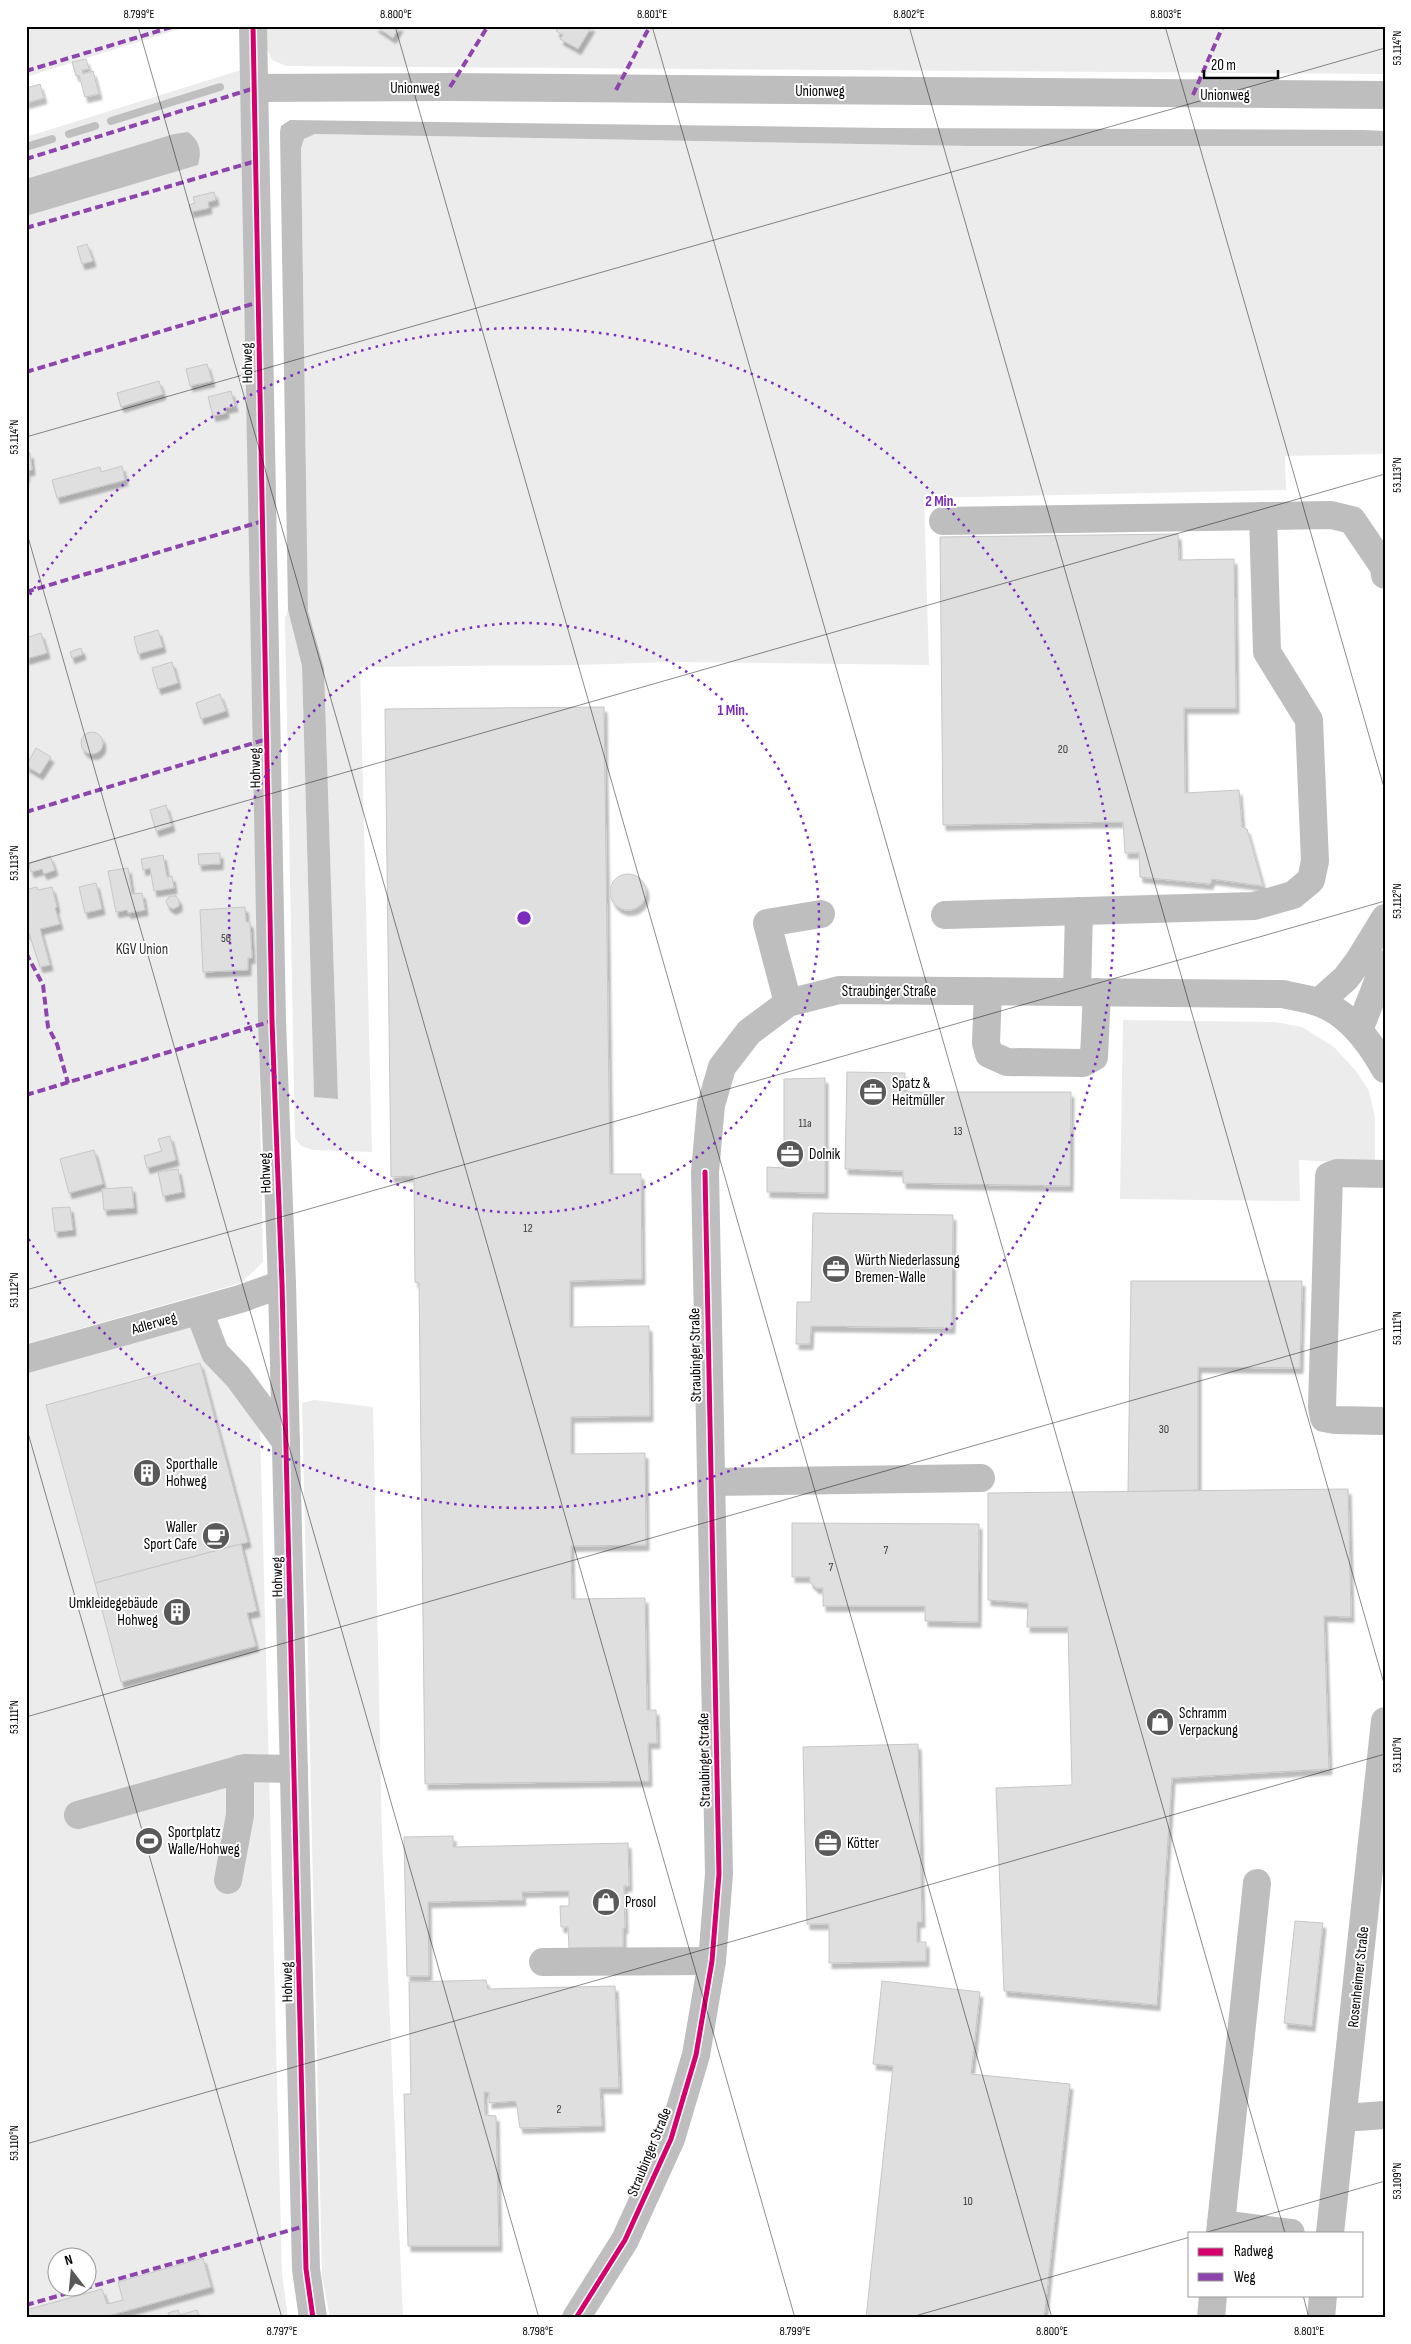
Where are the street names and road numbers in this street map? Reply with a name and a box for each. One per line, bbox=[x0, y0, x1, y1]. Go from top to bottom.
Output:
street label: Unionweg bbox=[390, 79, 440, 98]
street label: Unionweg bbox=[795, 82, 845, 101]
street label: Unionweg bbox=[1200, 86, 1250, 105]
street label: Hohweg bbox=[238, 342, 257, 383]
street label: Hohweg bbox=[246, 747, 265, 788]
street label: Straubinger Straße bbox=[842, 982, 936, 1001]
street label: Hohweg bbox=[255, 1152, 276, 1194]
street label: Adlerweg bbox=[128, 1308, 179, 1339]
street label: Straubinger Straße bbox=[685, 1308, 706, 1402]
street label: Hohweg bbox=[268, 1556, 287, 1597]
street label: Straubinger Straße bbox=[694, 1713, 715, 1807]
street label: Rosenheimer Straße bbox=[1344, 1926, 1373, 2029]
street label: Hohweg bbox=[278, 1961, 297, 2002]
street label: Straubinger Straße bbox=[623, 2105, 676, 2199]

